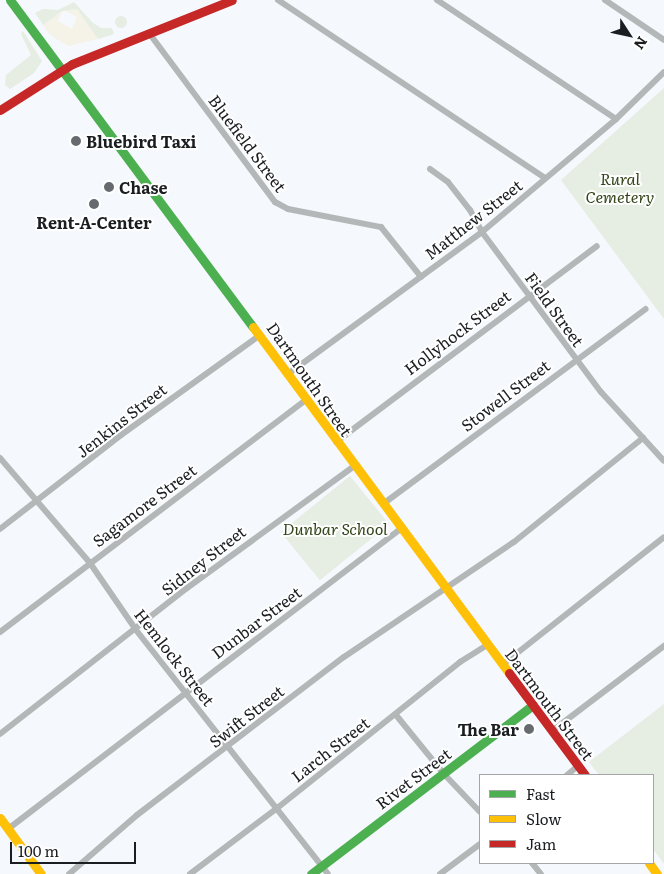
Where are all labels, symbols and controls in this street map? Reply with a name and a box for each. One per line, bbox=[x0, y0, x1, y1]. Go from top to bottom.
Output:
north arrow bbox=[604, 10, 654, 60]
text: N bbox=[630, 33, 653, 54]
street label: Bluefield Street bbox=[205, 91, 291, 195]
place label: Bluebird Taxi bbox=[86, 131, 196, 151]
marker: Bluebird Taxi bbox=[70, 135, 82, 147]
park label: Rural Cemetery bbox=[586, 168, 654, 206]
street label: Matthew Street bbox=[421, 175, 525, 263]
place label: Chase bbox=[119, 177, 168, 197]
marker: Chase bbox=[103, 181, 115, 193]
marker: Rent-A-Center bbox=[88, 198, 100, 210]
place label: Rent-A-Center bbox=[36, 212, 152, 232]
street label: Field Street bbox=[522, 268, 588, 350]
street label: Hollyhock Street bbox=[400, 286, 514, 378]
street label: Dartmouth Street bbox=[263, 318, 357, 440]
street label: Stowell Street bbox=[457, 355, 553, 435]
street label: Jenkins Street bbox=[72, 379, 170, 461]
street label: Sagamore Street bbox=[88, 460, 200, 550]
park label: Dunbar School bbox=[282, 518, 388, 538]
street label: Sidney Street bbox=[157, 521, 249, 599]
street label: Dunbar Street bbox=[207, 582, 305, 662]
street label: Hemlock Street bbox=[131, 605, 219, 709]
street label: Dartmouth Street bbox=[502, 644, 598, 764]
street label: Swift Street bbox=[205, 681, 287, 751]
street label: Larch Street bbox=[287, 713, 373, 785]
place label: The Bar bbox=[458, 719, 519, 739]
marker: The Bar bbox=[523, 723, 535, 735]
street label: Rivet Street bbox=[372, 744, 454, 812]
legend bbox=[479, 774, 654, 864]
text: Fast bbox=[526, 782, 555, 805]
text: Slow bbox=[526, 807, 561, 830]
scale bar bbox=[12, 832, 139, 864]
text: Jam bbox=[526, 832, 556, 855]
text: 100 m bbox=[18, 839, 59, 862]

